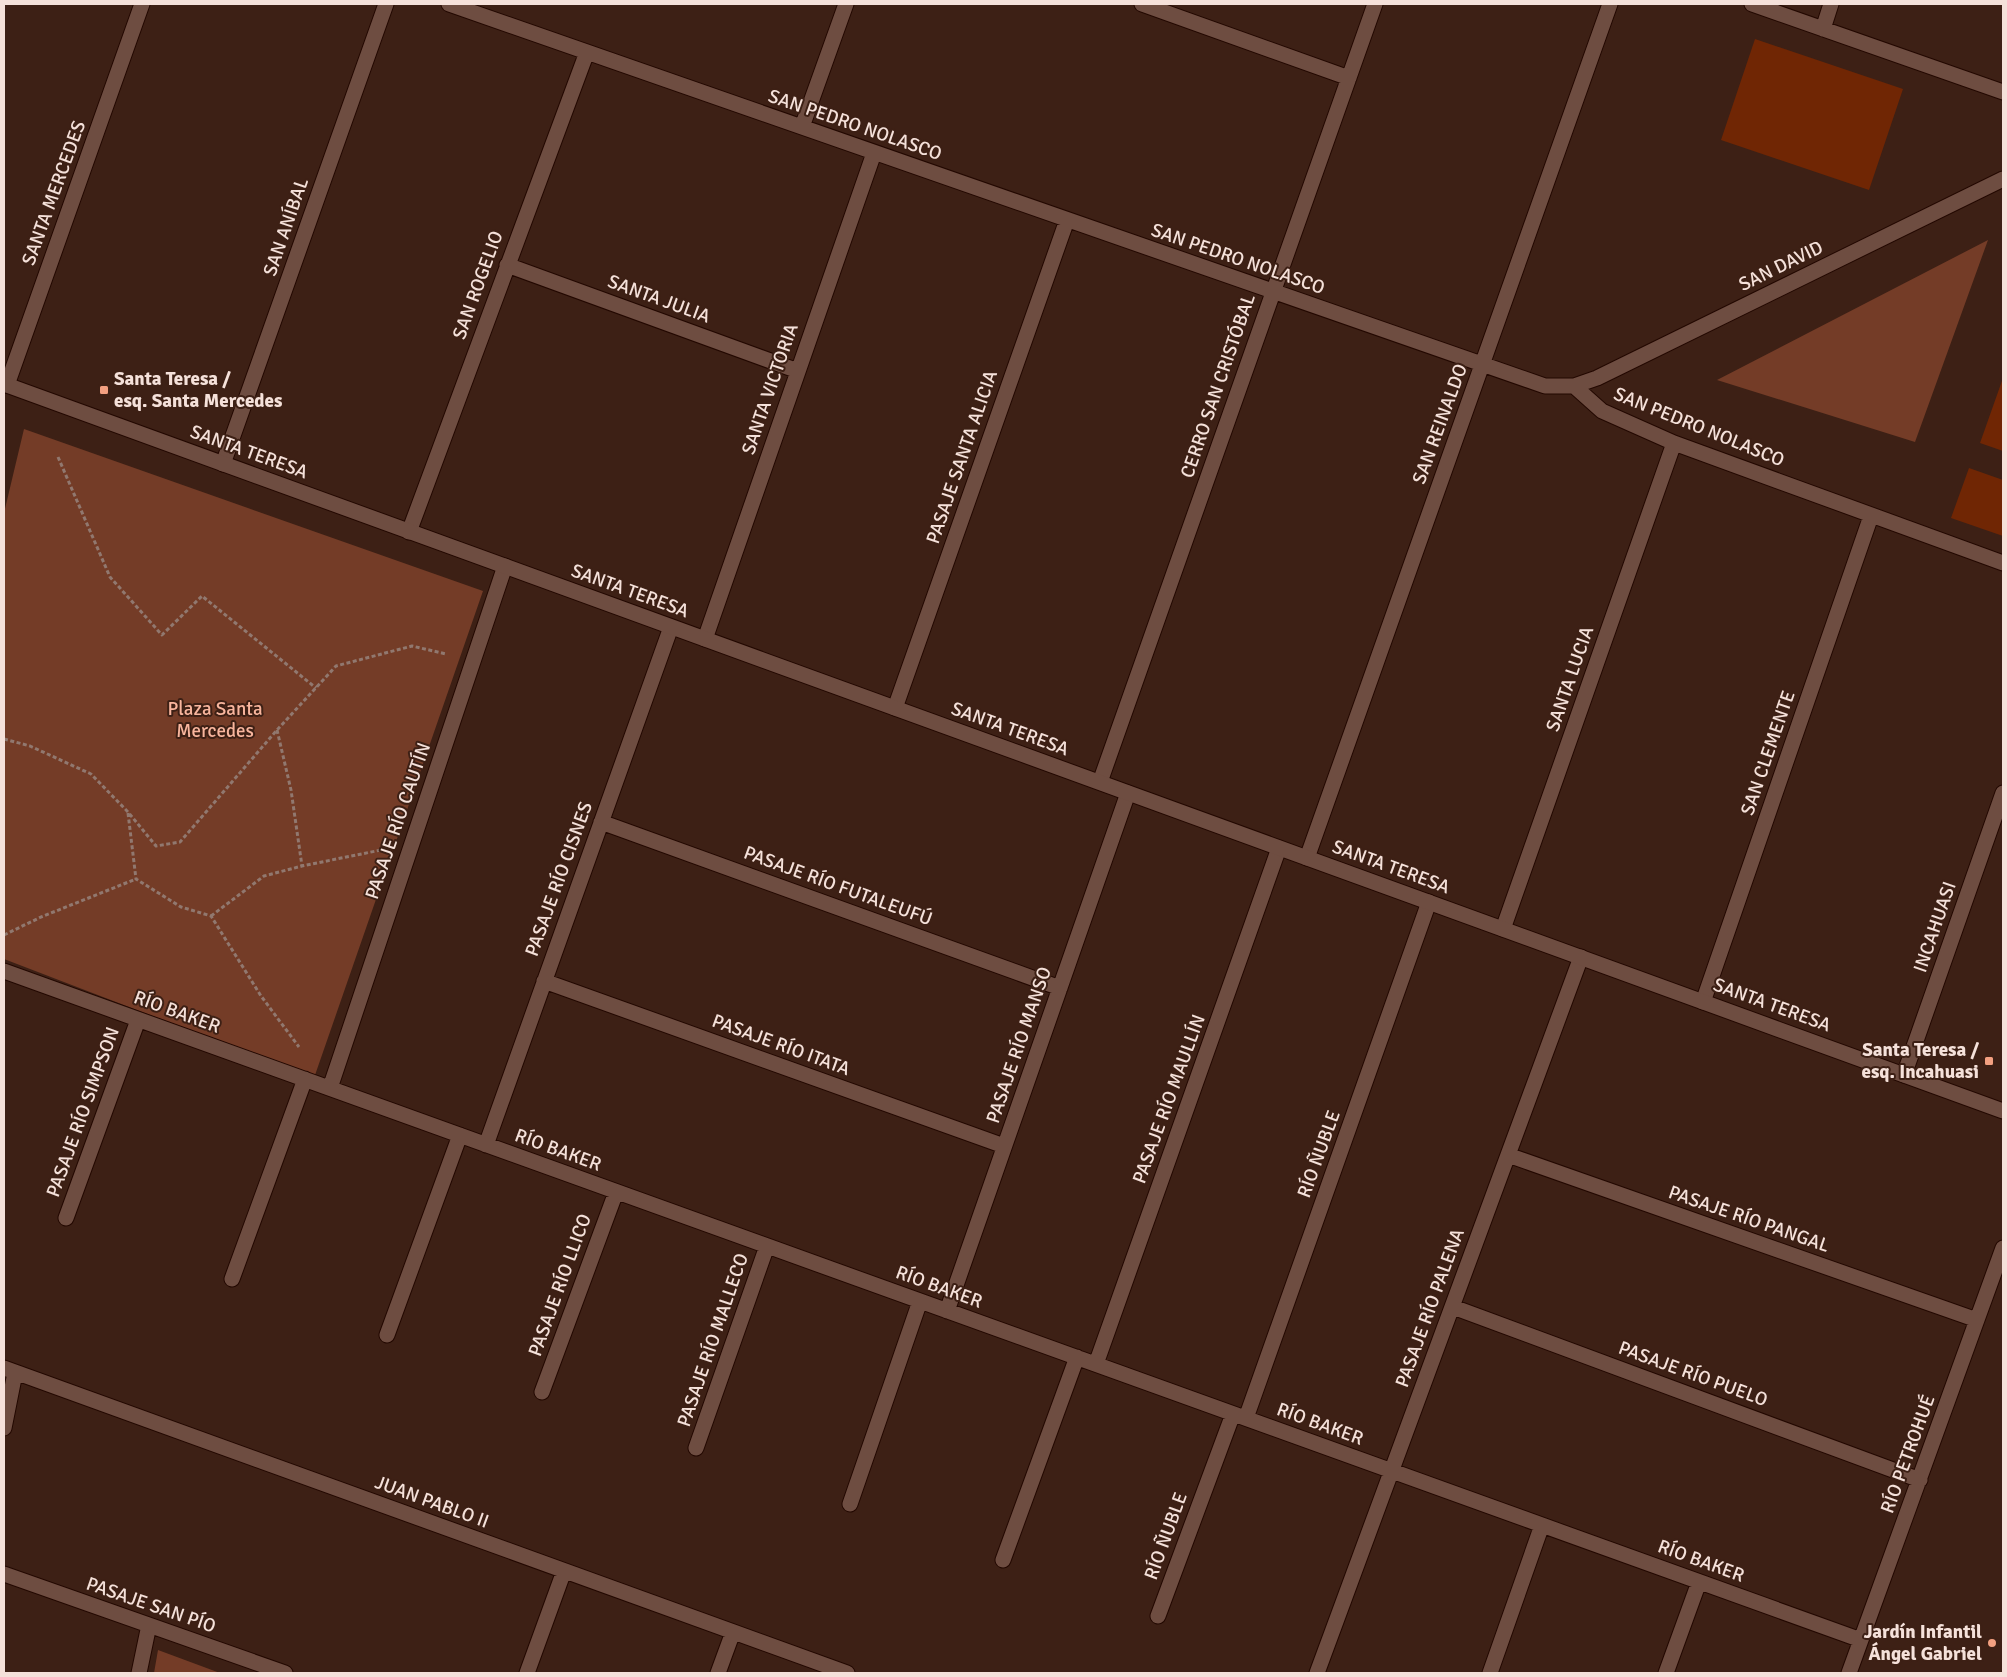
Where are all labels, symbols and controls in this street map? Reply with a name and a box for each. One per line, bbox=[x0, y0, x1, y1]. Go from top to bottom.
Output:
street label: SAN PEDRO NOLASCO bbox=[765, 84, 945, 166]
street label: SANTA MERCEDES bbox=[17, 117, 91, 269]
street label: SAN ANÍBAL bbox=[258, 175, 314, 279]
street label: SAN PEDRO NOLASCO bbox=[1148, 218, 1328, 300]
street label: SAN ROGELIO bbox=[447, 227, 509, 343]
street label: SAN DAVID bbox=[1735, 235, 1827, 297]
street label: SANTA JULIA bbox=[605, 269, 714, 329]
street label: CERRO SAN CRISTÓBAL bbox=[1175, 290, 1261, 481]
street label: SANTA VICTORIA bbox=[736, 320, 804, 458]
street label: SAN REINALDO bbox=[1407, 361, 1473, 487]
place label: Santa Teresa / esq. Santa Mercedes bbox=[114, 367, 282, 413]
street label: PASAJE SANTA ALICIA bbox=[921, 367, 1003, 547]
street label: SAN PEDRO NOLASCO bbox=[1610, 382, 1788, 472]
marker: Santa Teresa / esq. Santa Mercedes bbox=[98, 384, 110, 396]
street label: SANTA TERESA bbox=[187, 420, 311, 485]
street label: SANTA TERESA bbox=[568, 559, 692, 624]
street label: SANTA LUCIA bbox=[1541, 623, 1599, 735]
street label: SAN CLEMENTE bbox=[1735, 687, 1801, 819]
park label: Plaza Santa Mercedes bbox=[167, 697, 263, 743]
street label: SANTA TERESA bbox=[948, 697, 1072, 762]
street label: PASAJE RÍO CAUTÍN bbox=[360, 739, 436, 903]
street label: PASAJE RÍO CISNES bbox=[520, 798, 598, 960]
street label: SANTA TERESA bbox=[1329, 835, 1453, 900]
street label: PASAJE RÍO FUTALEUFÚ bbox=[740, 841, 936, 931]
street label: INCAHUASI bbox=[1908, 878, 1962, 976]
street label: PASAJE RÍO MANSO bbox=[981, 964, 1057, 1126]
street label: SANTA TERESA bbox=[1710, 973, 1834, 1038]
street label: RÍO BAKER bbox=[130, 985, 224, 1039]
street label: PASAJE RÍO ITATA bbox=[709, 1009, 854, 1081]
street label: PASAJE RÍO MAULLÍN bbox=[1127, 1011, 1211, 1187]
street label: PASAJE RÍO SIMPSON bbox=[41, 1024, 125, 1200]
place label: Santa Teresa / esq. Incahuasi bbox=[1861, 1038, 1979, 1084]
marker: Santa Teresa / esq. Incahuasi bbox=[1983, 1055, 1995, 1067]
street label: RÍO ÑUBLE bbox=[1292, 1107, 1346, 1201]
street label: RÍO BAKER bbox=[511, 1123, 605, 1177]
street label: PASAJE RÍO PANGAL bbox=[1665, 1180, 1833, 1258]
street label: PASAJE RÍO LLICO bbox=[523, 1211, 597, 1359]
street label: PASAJE RÍO PALENA bbox=[1390, 1225, 1470, 1391]
street label: PASAJE RÍO MALLECO bbox=[672, 1250, 754, 1430]
street label: RÍO BAKER bbox=[892, 1260, 986, 1314]
street label: PASAJE RÍO PUELO bbox=[1615, 1336, 1771, 1412]
street label: RÍO PETROHUÉ bbox=[1875, 1391, 1941, 1517]
street label: RÍO BAKER bbox=[1273, 1397, 1367, 1451]
street label: JUAN PABLO II bbox=[372, 1470, 492, 1534]
street label: RÍO ÑUBLE bbox=[1139, 1489, 1193, 1583]
street label: RÍO BAKER bbox=[1654, 1534, 1748, 1588]
street label: PASAJE SAN PÍO bbox=[83, 1572, 219, 1638]
place label: Jardín Infantil Ángel Gabriel bbox=[1864, 1620, 1982, 1666]
marker: Jardín Infantil Ángel Gabriel bbox=[1986, 1637, 1998, 1649]

